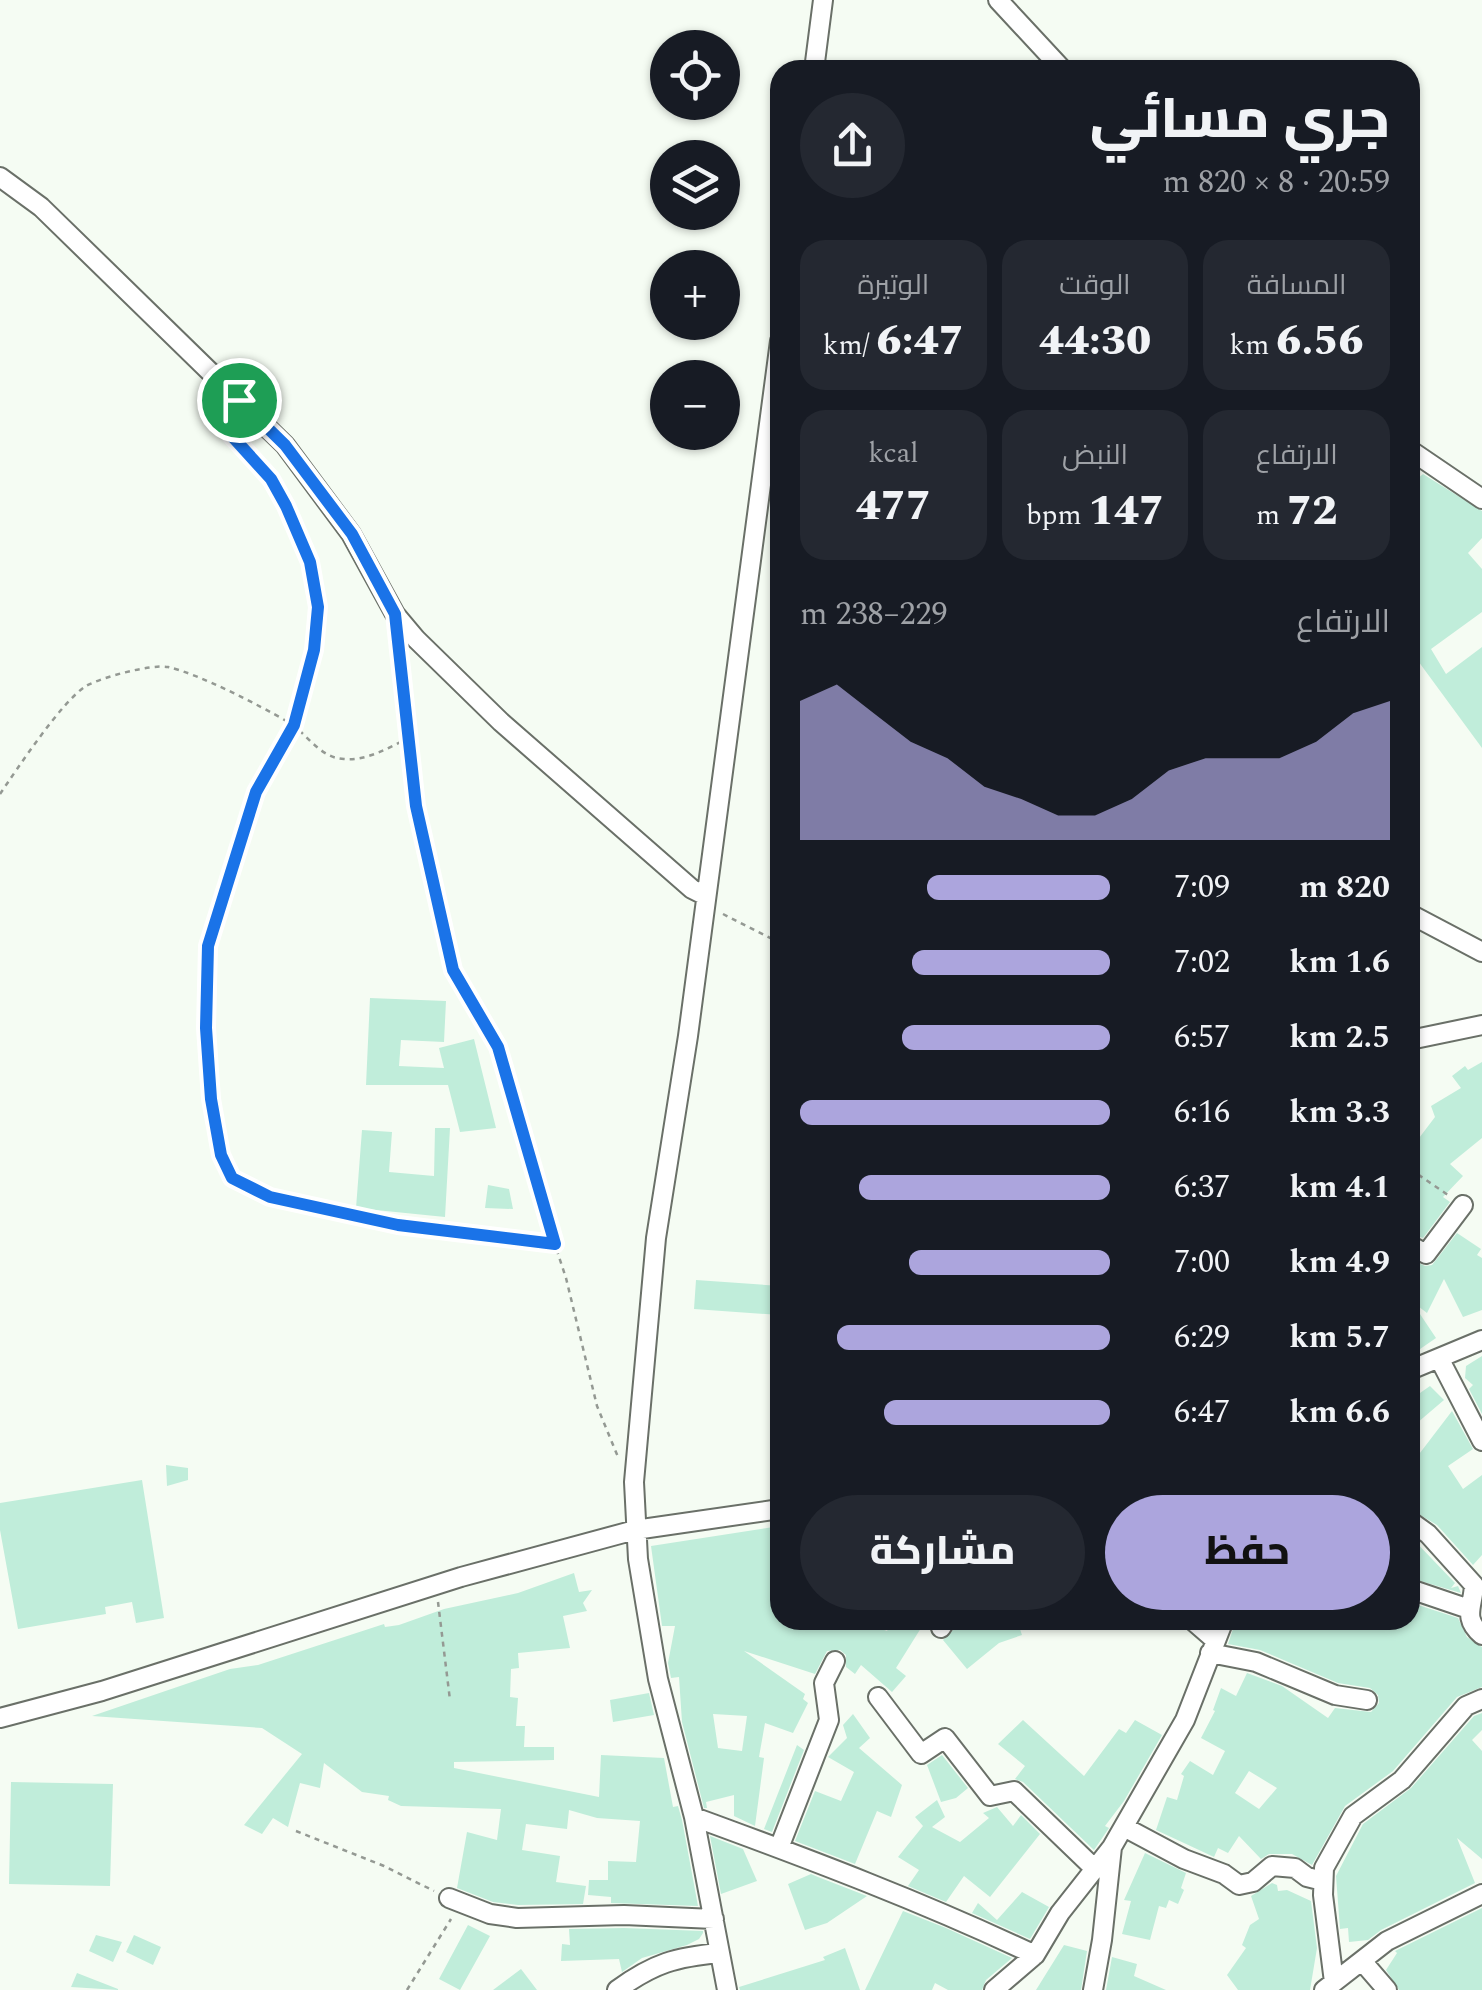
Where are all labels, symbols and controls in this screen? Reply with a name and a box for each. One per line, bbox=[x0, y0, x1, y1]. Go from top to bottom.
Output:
map controls bbox=[650, 30, 740, 450]
button: locate bbox=[650, 30, 740, 120]
text: جري مسائي bbox=[1090, 79, 1390, 162]
button: share bbox=[800, 93, 905, 198]
button: layers bbox=[650, 140, 740, 230]
text: 20:59 · 8 × 820 m bbox=[1162, 158, 1390, 207]
button: + bbox=[650, 250, 740, 340]
text: الوتيرة bbox=[857, 264, 929, 307]
text: الوقت bbox=[1059, 264, 1131, 307]
text: المسافة bbox=[1247, 264, 1347, 307]
text: 6:47 bbox=[877, 310, 964, 373]
text: 44:30 bbox=[1039, 310, 1151, 373]
text: 6.56 bbox=[1276, 310, 1364, 373]
text: /km bbox=[823, 324, 877, 367]
text: km bbox=[1230, 324, 1276, 367]
pin bbox=[197, 358, 282, 443]
button: − bbox=[650, 360, 740, 450]
icon: arrive bbox=[212, 373, 267, 428]
text: kcal bbox=[868, 432, 918, 475]
text: النبض bbox=[1062, 434, 1128, 477]
text: الارتفاع bbox=[1256, 434, 1338, 477]
text: 477 bbox=[856, 475, 931, 538]
text: 147 bbox=[1089, 480, 1164, 543]
text: 72 bbox=[1287, 480, 1337, 543]
text: bpm bbox=[1026, 494, 1089, 537]
text: m bbox=[1256, 494, 1287, 537]
text: 229–238 m bbox=[800, 590, 948, 639]
text: الارتفاع bbox=[1296, 598, 1390, 647]
text: 7:09 bbox=[1174, 863, 1230, 912]
text: 820 m bbox=[1299, 863, 1390, 912]
text: 7:02 bbox=[1174, 938, 1230, 987]
text: 1.6 km bbox=[1289, 938, 1390, 987]
text: 6:57 bbox=[1174, 1013, 1230, 1062]
text: 2.5 km bbox=[1289, 1013, 1390, 1062]
text: 6:16 bbox=[1174, 1088, 1230, 1137]
text: 3.3 km bbox=[1289, 1088, 1390, 1137]
text: 6:37 bbox=[1174, 1163, 1230, 1212]
text: 4.1 km bbox=[1289, 1163, 1390, 1212]
text: 7:00 bbox=[1174, 1238, 1230, 1287]
text: 4.9 km bbox=[1289, 1238, 1390, 1287]
text: 6:29 bbox=[1174, 1313, 1230, 1362]
text: 5.7 km bbox=[1289, 1313, 1390, 1362]
text: 6:47 bbox=[1174, 1388, 1230, 1437]
text: 6.6 km bbox=[1289, 1388, 1390, 1437]
button: مشاركة bbox=[800, 1495, 1085, 1610]
button: حفظ bbox=[1105, 1495, 1390, 1610]

